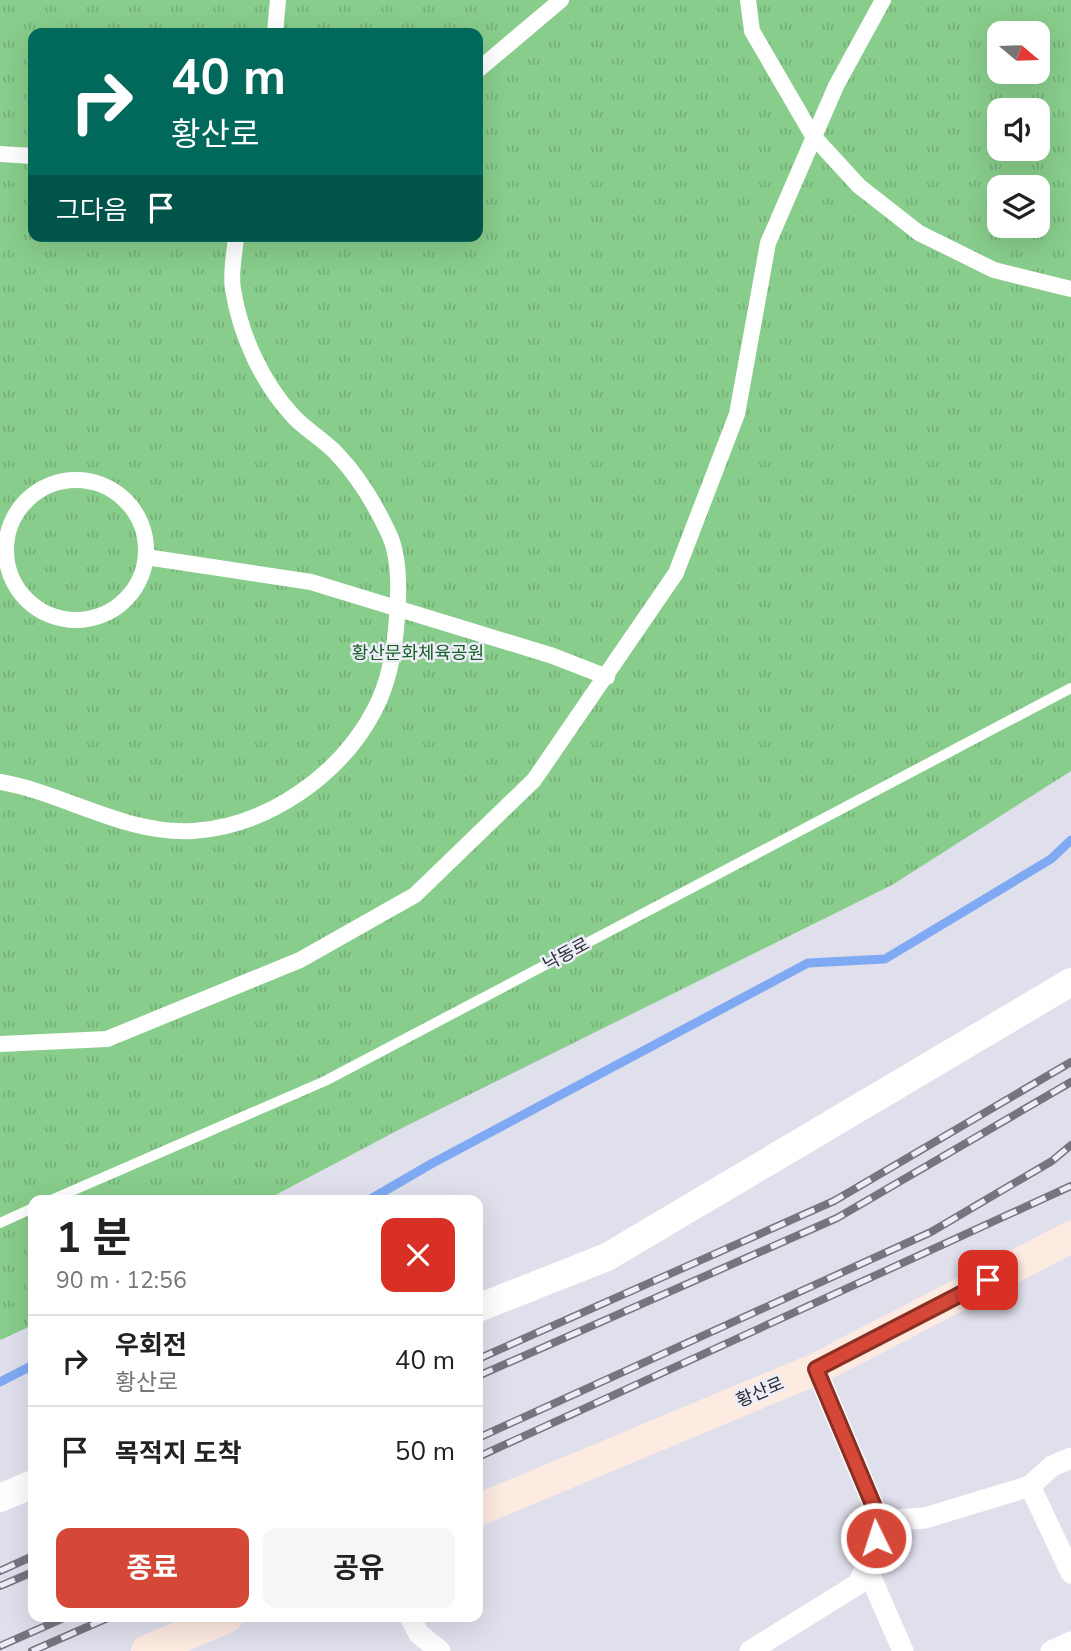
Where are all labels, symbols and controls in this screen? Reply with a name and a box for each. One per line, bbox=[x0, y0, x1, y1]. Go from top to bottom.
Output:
north arrow bbox=[987, 21, 1050, 84]
map controls bbox=[987, 21, 1050, 238]
text: 40 m bbox=[171, 44, 286, 111]
icon: right bbox=[56, 56, 147, 147]
button: sound bbox=[987, 98, 1050, 161]
text: 황산로 bbox=[171, 113, 259, 156]
button: layers bbox=[987, 175, 1050, 238]
icon: arrive bbox=[142, 189, 180, 227]
text: 그다음 bbox=[56, 193, 128, 228]
park label: 황산문화체육공원 bbox=[352, 641, 484, 665]
street label: 낙동로 bbox=[538, 932, 594, 976]
text: 1 분 bbox=[56, 1210, 131, 1267]
button: close bbox=[381, 1218, 455, 1292]
pin bbox=[958, 1250, 1018, 1310]
icon: arrive bbox=[969, 1261, 1007, 1299]
text: 90 m · 12:56 bbox=[56, 1265, 187, 1296]
text: 우회전 bbox=[115, 1328, 187, 1363]
icon: right bbox=[56, 1342, 94, 1380]
text: 40 m bbox=[395, 1343, 455, 1378]
text: 황산로 bbox=[115, 1367, 178, 1398]
street label: 황산로 bbox=[732, 1371, 788, 1413]
icon: arrive bbox=[56, 1433, 94, 1471]
text: 50 m bbox=[395, 1434, 455, 1469]
text: 목적지 도착 bbox=[115, 1436, 242, 1471]
position arrow bbox=[839, 1501, 913, 1575]
button: 종료 bbox=[56, 1528, 249, 1608]
button: 공유 bbox=[263, 1528, 455, 1608]

